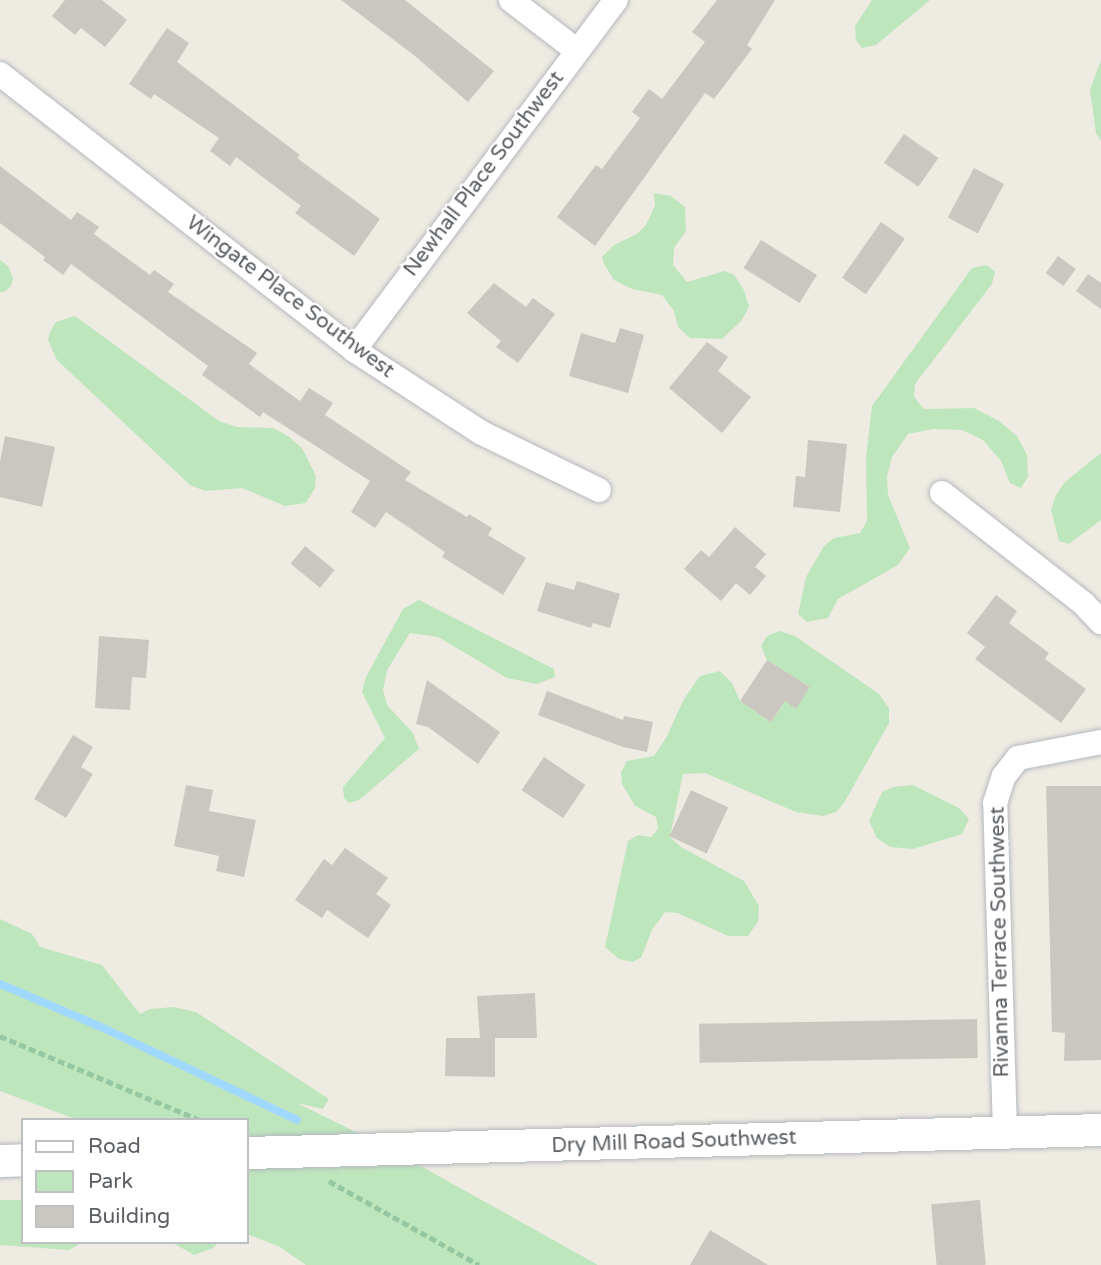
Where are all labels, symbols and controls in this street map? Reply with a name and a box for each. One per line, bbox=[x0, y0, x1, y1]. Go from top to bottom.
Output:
street label: Newhall Place Southwest bbox=[399, 66, 569, 282]
street label: Wingate Place Southwest bbox=[181, 210, 399, 384]
street label: Rivanna Terrace Southwest bbox=[985, 806, 1015, 1078]
legend bbox=[21, 1118, 248, 1244]
street label: Dry Mill Road Southwest bbox=[551, 1125, 797, 1159]
text: Road bbox=[88, 1134, 141, 1159]
text: Park bbox=[88, 1169, 133, 1194]
text: Building bbox=[88, 1204, 170, 1229]

